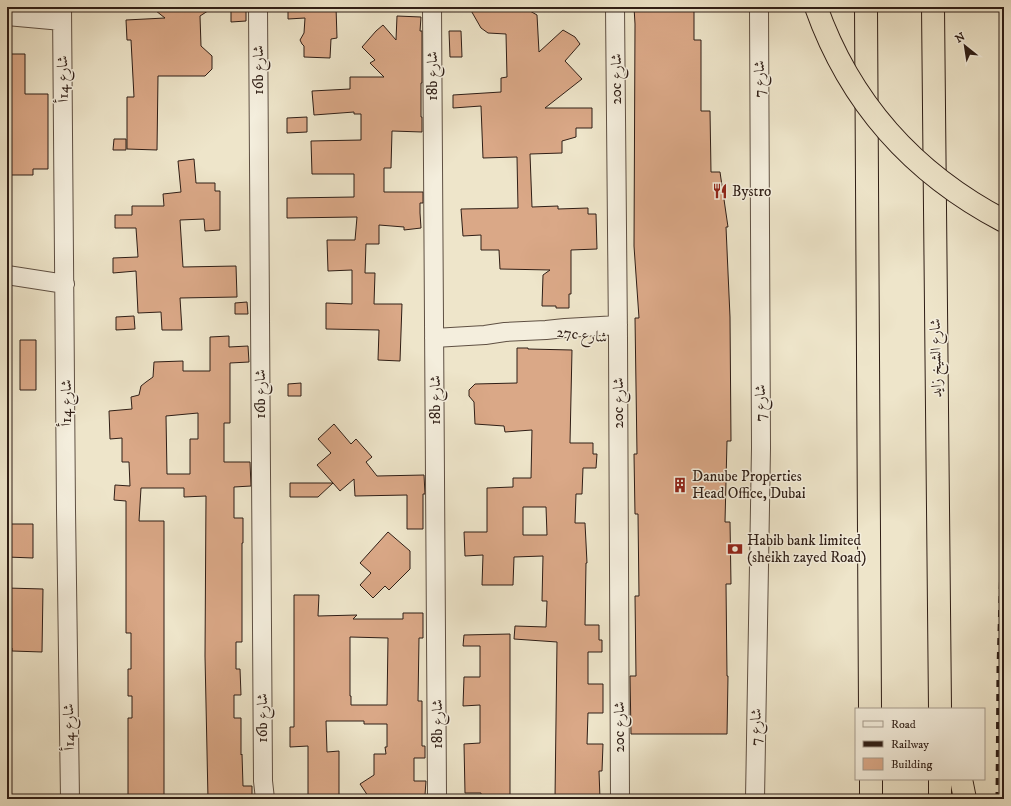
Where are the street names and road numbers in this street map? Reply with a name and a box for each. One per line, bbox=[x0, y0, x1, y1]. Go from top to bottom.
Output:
street label: 16b شارع bbox=[249, 45, 271, 95]
street label: 18b شارع bbox=[423, 51, 445, 101]
street label: 20c شارع bbox=[607, 53, 629, 105]
street label: شارع 14أ bbox=[51, 55, 76, 103]
street label: شارع 7 bbox=[750, 60, 772, 98]
street label: شارع الشيخ زايد bbox=[926, 318, 950, 398]
street label: 27c شارع bbox=[555, 322, 608, 350]
street label: 16b شارع bbox=[251, 369, 273, 419]
street label: 18b شارع bbox=[426, 375, 448, 425]
street label: 20c شارع bbox=[609, 377, 631, 429]
street label: شارع 14أ bbox=[55, 380, 79, 426]
street label: شارع 7 bbox=[751, 384, 773, 422]
street label: 16b شارع bbox=[253, 693, 275, 743]
street label: 18b شارع bbox=[428, 699, 450, 749]
street label: 20c شارع bbox=[610, 701, 632, 753]
street label: شارع 14أ bbox=[57, 703, 82, 751]
street label: شارع 7 bbox=[746, 708, 769, 746]

